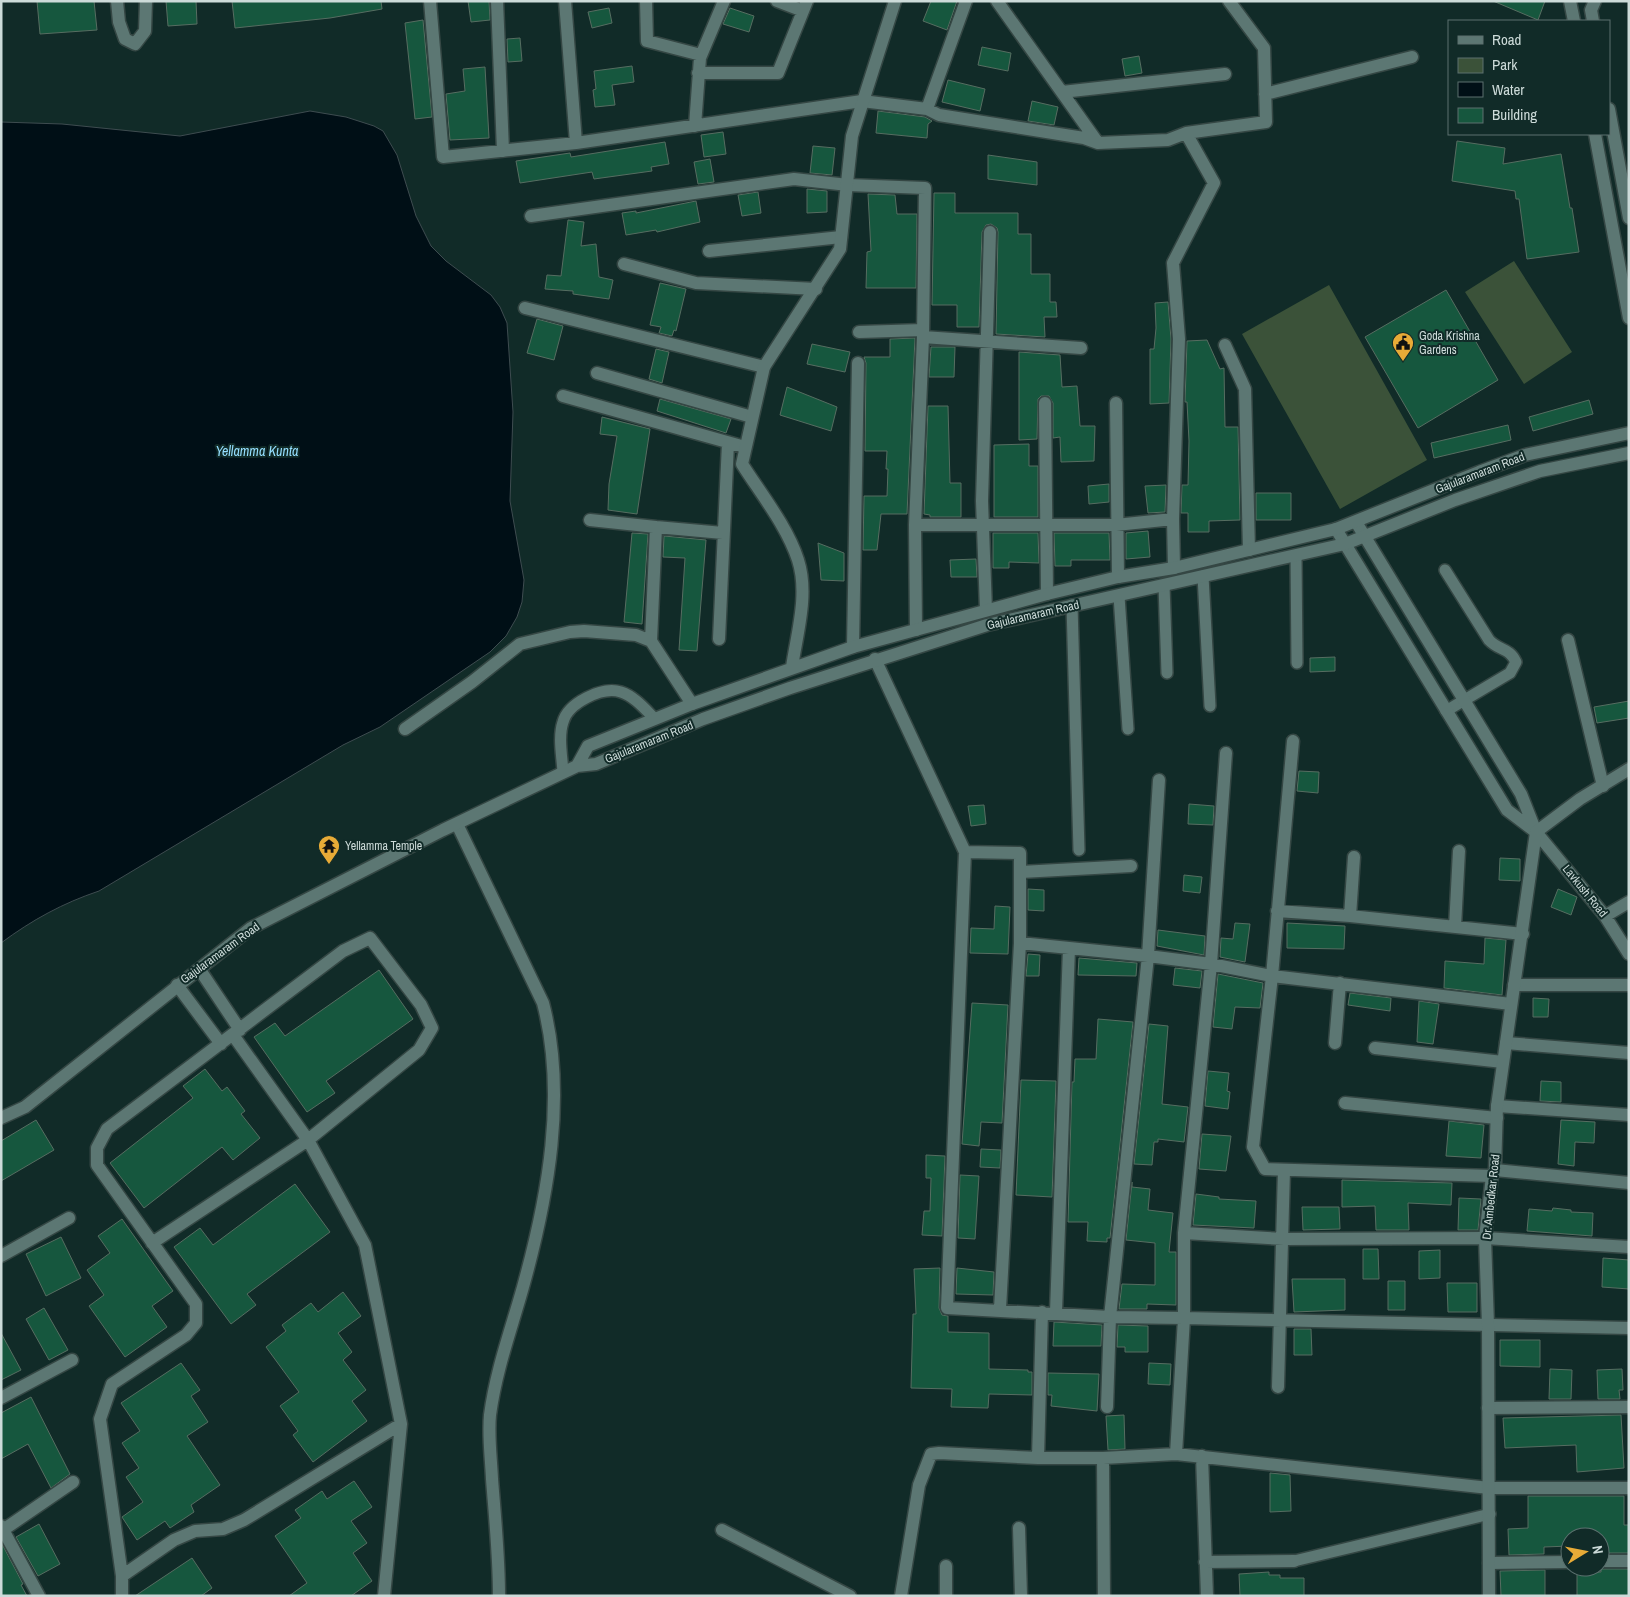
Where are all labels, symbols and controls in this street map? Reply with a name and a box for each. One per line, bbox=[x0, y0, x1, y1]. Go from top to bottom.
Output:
legend bbox=[1448, 20, 1610, 135]
text: Road bbox=[1492, 29, 1521, 50]
text: Park bbox=[1492, 54, 1518, 75]
text: Water bbox=[1492, 79, 1524, 100]
text: Building bbox=[1492, 104, 1537, 125]
place label: Goda Krishna Gardens bbox=[1419, 328, 1480, 358]
public building icon: Goda Krishna Gardens bbox=[1391, 331, 1415, 362]
water label: Yellamma Kunta bbox=[216, 442, 298, 460]
street label: Gajularamaram Road bbox=[1433, 449, 1527, 497]
street label: Gajularamaram Road bbox=[985, 597, 1081, 633]
street label: Gajularamaram Road bbox=[602, 717, 696, 767]
temple icon: Yellamma Temple bbox=[317, 834, 341, 865]
place label: Yellamma Temple bbox=[345, 838, 422, 854]
street label: Lavkush Road bbox=[1559, 862, 1611, 920]
street label: Gajularamaram Road bbox=[177, 919, 263, 987]
street label: Dr. Ambedkar Road bbox=[1479, 1153, 1503, 1241]
north arrow bbox=[1560, 1527, 1610, 1577]
text: N bbox=[1588, 1544, 1607, 1555]

